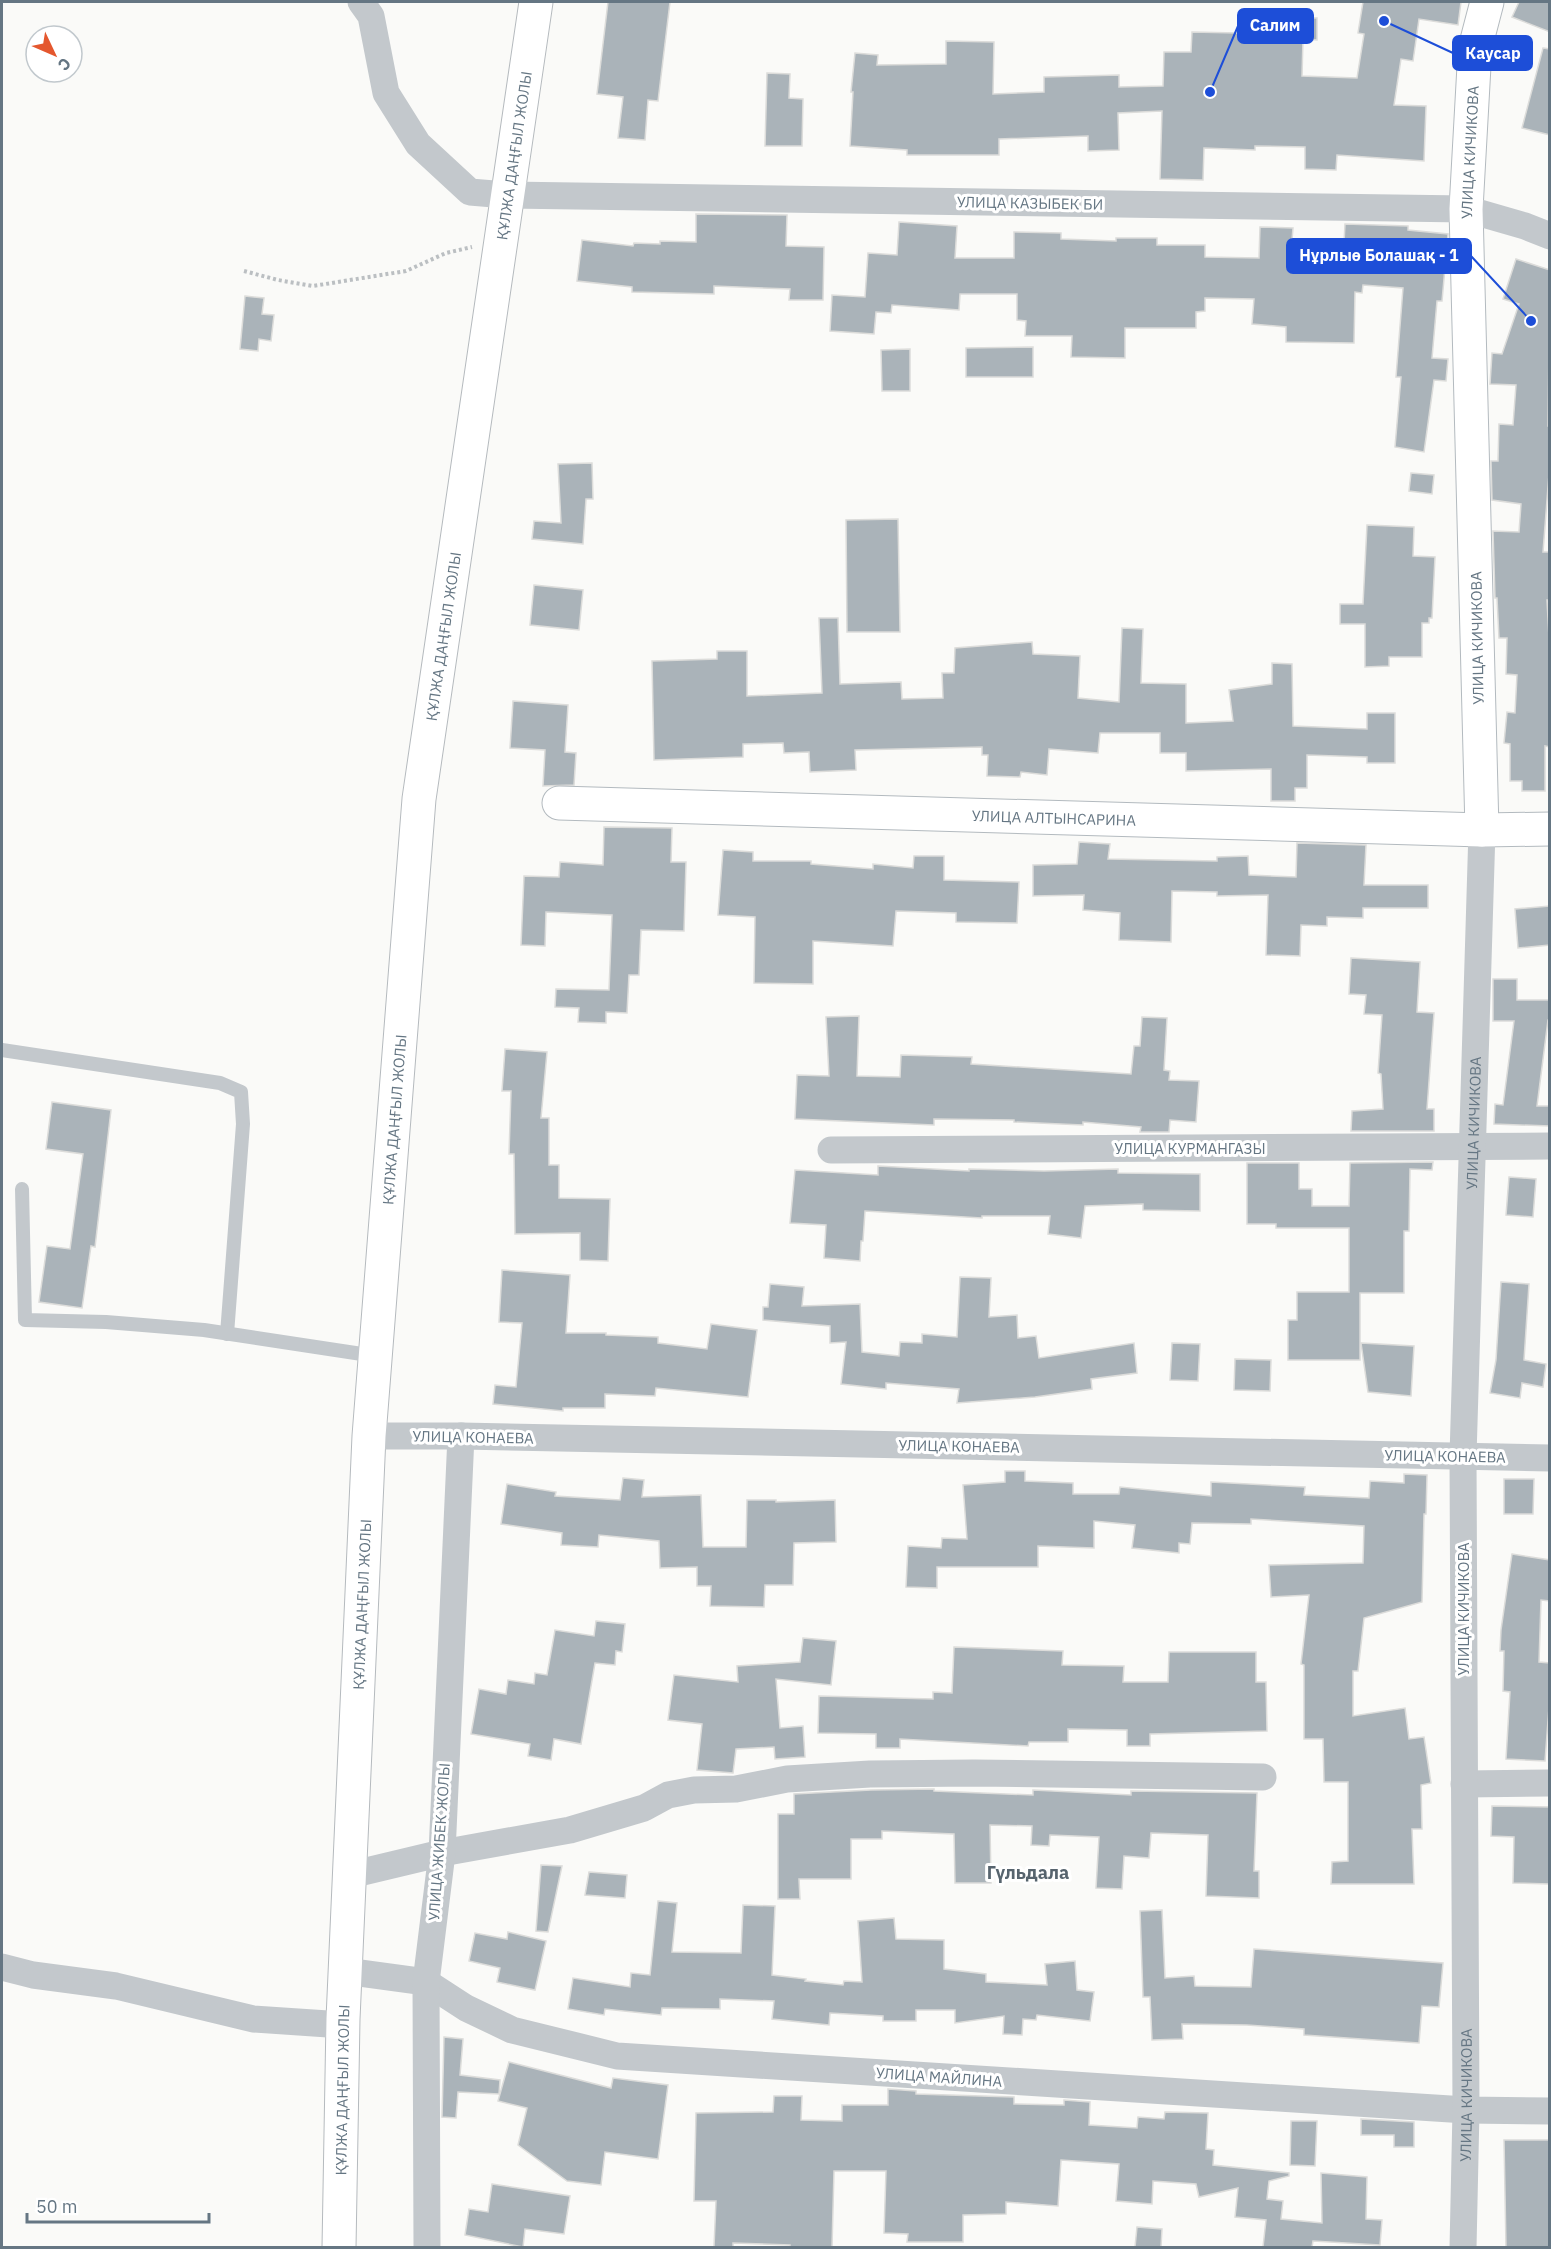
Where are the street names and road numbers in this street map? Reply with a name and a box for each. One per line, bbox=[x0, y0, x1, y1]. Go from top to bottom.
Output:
street label: ҚҰЛЖА ДАҢҒЫЛ ЖОЛЫ bbox=[492, 70, 535, 241]
street label: УЛИЦА КИЧИКОВА bbox=[1456, 85, 1482, 219]
street label: УЛИЦА КАЗЫБЕК БИ bbox=[957, 192, 1103, 214]
street label: ҚҰЛЖА ДАҢҒЫЛ ЖОЛЫ bbox=[421, 550, 465, 722]
street label: УЛИЦА КИЧИКОВА bbox=[1466, 571, 1488, 705]
street label: УЛИЦА АЛТЫНСАРИНА bbox=[971, 806, 1137, 829]
street label: ҚҰЛЖА ДАҢҒЫЛ ЖОЛЫ bbox=[378, 1034, 410, 1205]
street label: УЛИЦА КИЧИКОВА bbox=[1462, 1056, 1485, 1190]
street label: УЛИЦА КУРМАНГАЗЫ bbox=[1114, 1139, 1266, 1158]
street label: УЛИЦА КОНАЕВА bbox=[412, 1426, 534, 1448]
street label: УЛИЦА КОНАЕВА bbox=[898, 1435, 1020, 1457]
street label: УЛИЦА КОНАЕВА bbox=[1384, 1445, 1506, 1467]
street label: ҚҰЛЖА ДАҢҒЫЛ ЖОЛЫ bbox=[348, 1519, 375, 1690]
street label: УЛИЦА КИЧИКОВА bbox=[1454, 1542, 1473, 1676]
street label: УЛИЦА ЖИБЕК ЖОЛЫ bbox=[424, 1762, 454, 1922]
street label: ҚҰЛЖА ДАҢҒЫЛ ЖОЛЫ bbox=[331, 2004, 353, 2176]
street label: УЛИЦА КИЧИКОВА bbox=[1455, 2028, 1476, 2162]
street label: УЛИЦА МАЙЛИНА bbox=[875, 2063, 1003, 2091]

